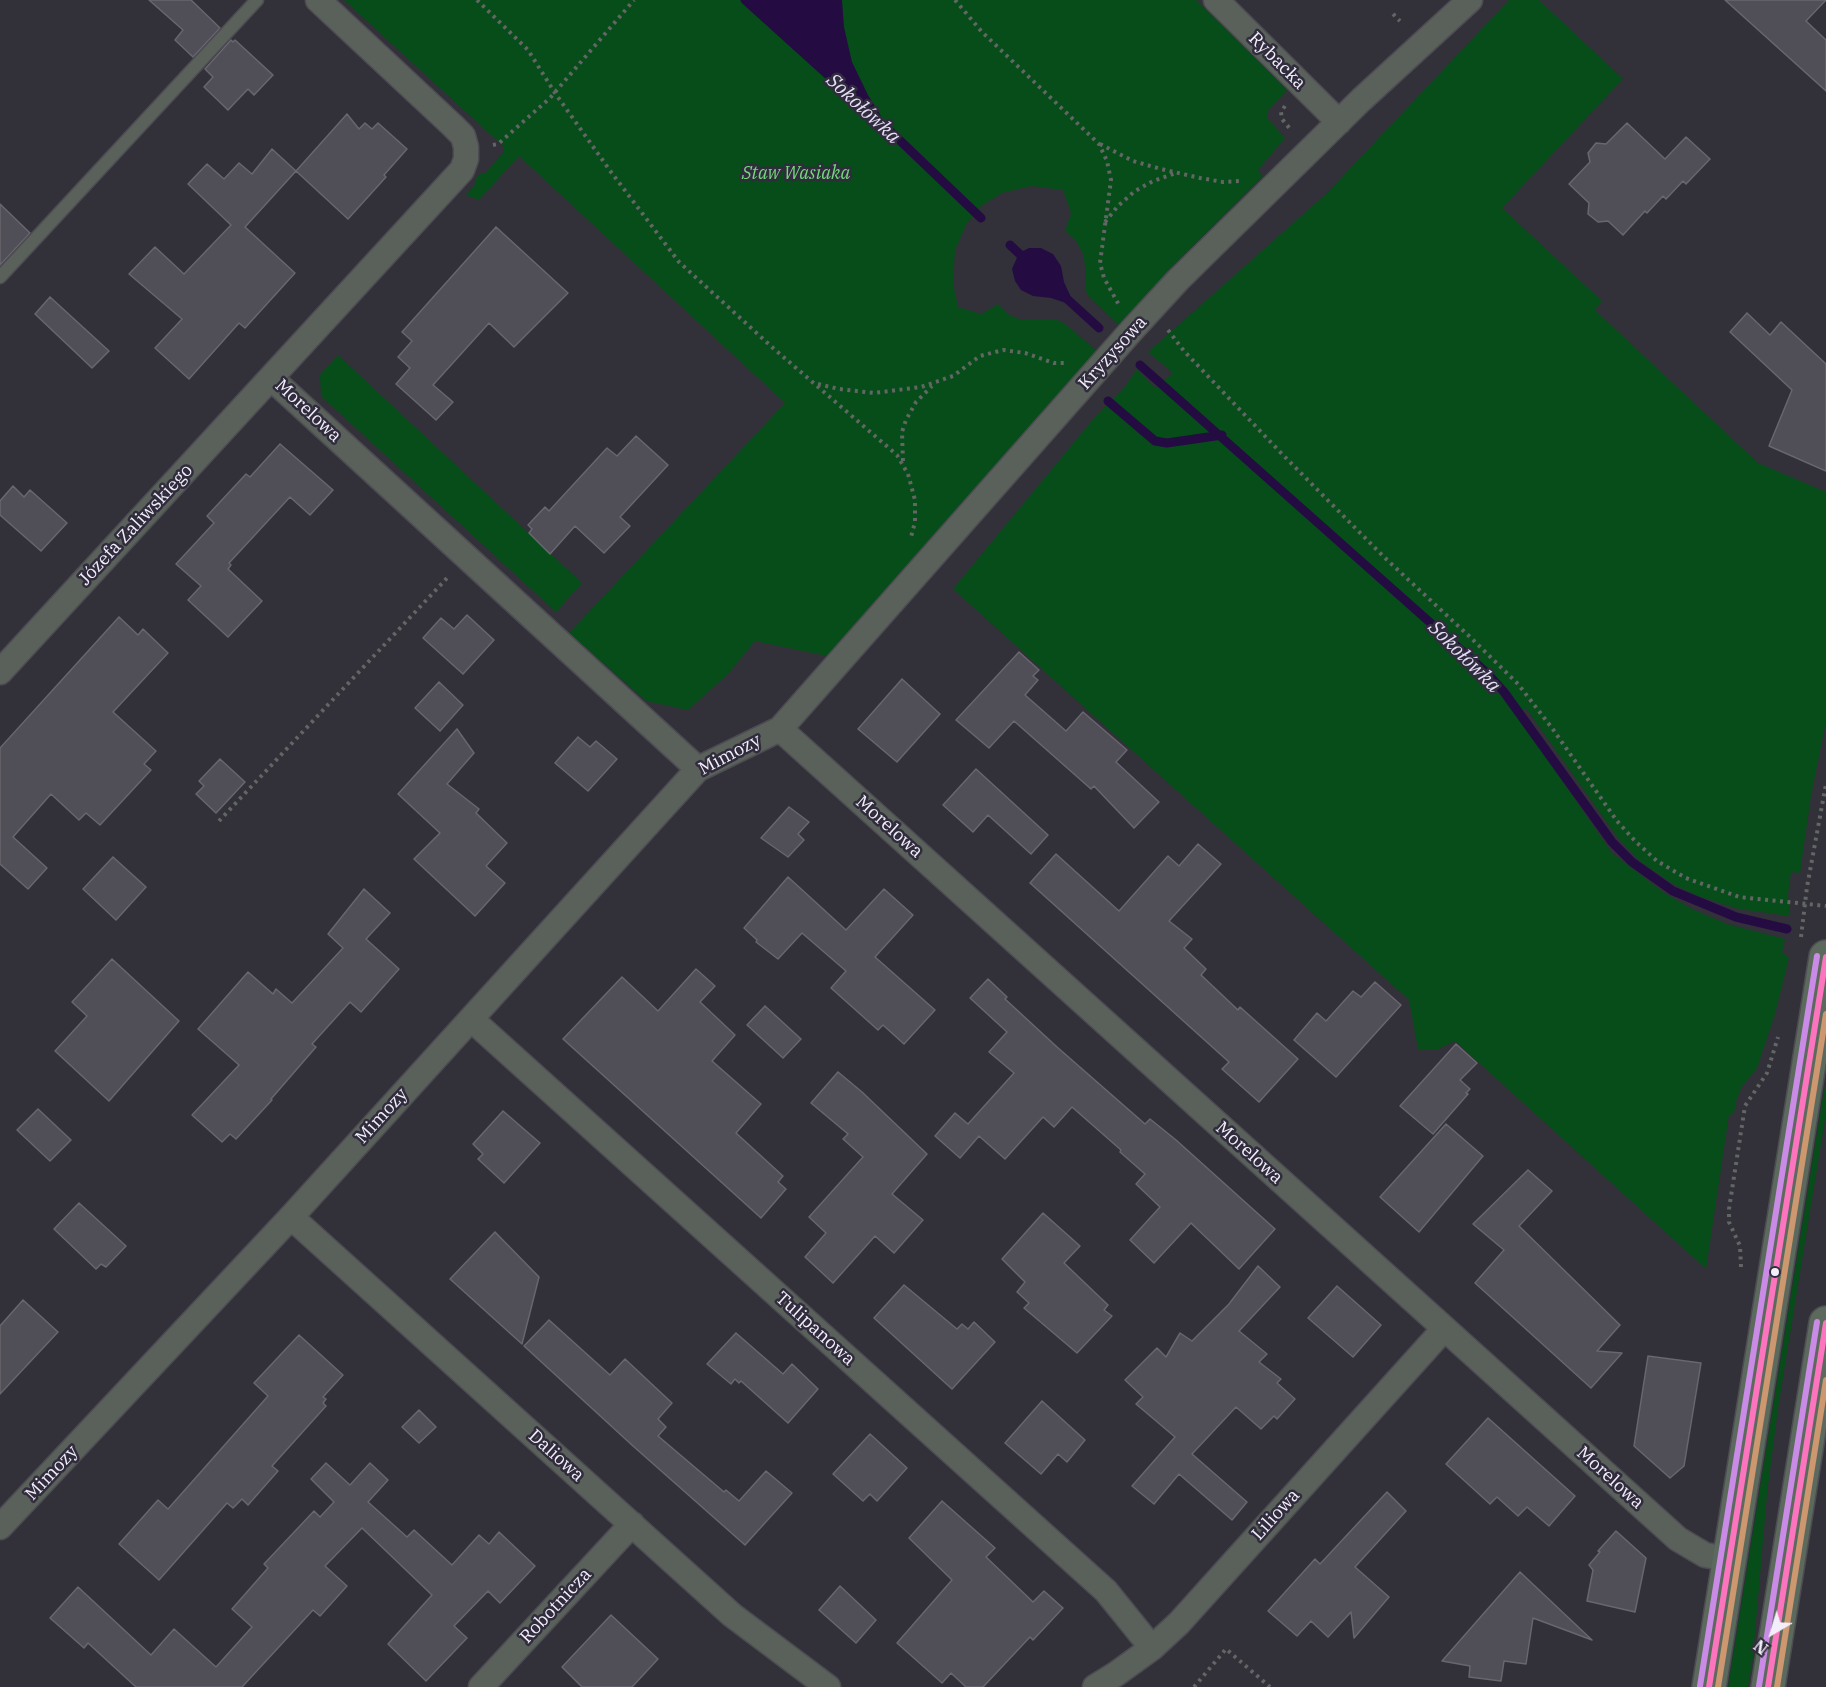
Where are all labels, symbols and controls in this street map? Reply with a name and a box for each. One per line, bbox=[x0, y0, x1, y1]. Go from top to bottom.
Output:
street label: Rybacka bbox=[1244, 28, 1310, 94]
water label: Sokołówka bbox=[821, 69, 905, 149]
park label: Staw Wasiaka bbox=[742, 163, 850, 185]
street label: Kryzysowa bbox=[1074, 312, 1152, 394]
street label: Morelowa bbox=[270, 375, 346, 447]
street label: Józefa Zaliwskiego bbox=[74, 460, 198, 590]
water label: Sokołówka bbox=[1423, 616, 1505, 698]
street label: Mimozy bbox=[695, 730, 765, 780]
street label: Morelowa bbox=[851, 791, 927, 863]
street label: Mimozy bbox=[351, 1084, 413, 1148]
street label: Morelowa bbox=[1211, 1117, 1287, 1189]
unlabelled marker bbox=[1769, 1266, 1781, 1278]
street label: Tulipanowa bbox=[771, 1288, 859, 1370]
street label: Daliowa bbox=[524, 1425, 588, 1487]
street label: Mimozy bbox=[21, 1441, 83, 1505]
street label: Morelowa bbox=[1572, 1442, 1648, 1514]
street label: Liliowa bbox=[1248, 1485, 1304, 1545]
street label: Robotnicza bbox=[516, 1564, 596, 1648]
north arrow bbox=[1742, 1603, 1802, 1663]
text: N bbox=[1750, 1635, 1772, 1659]

